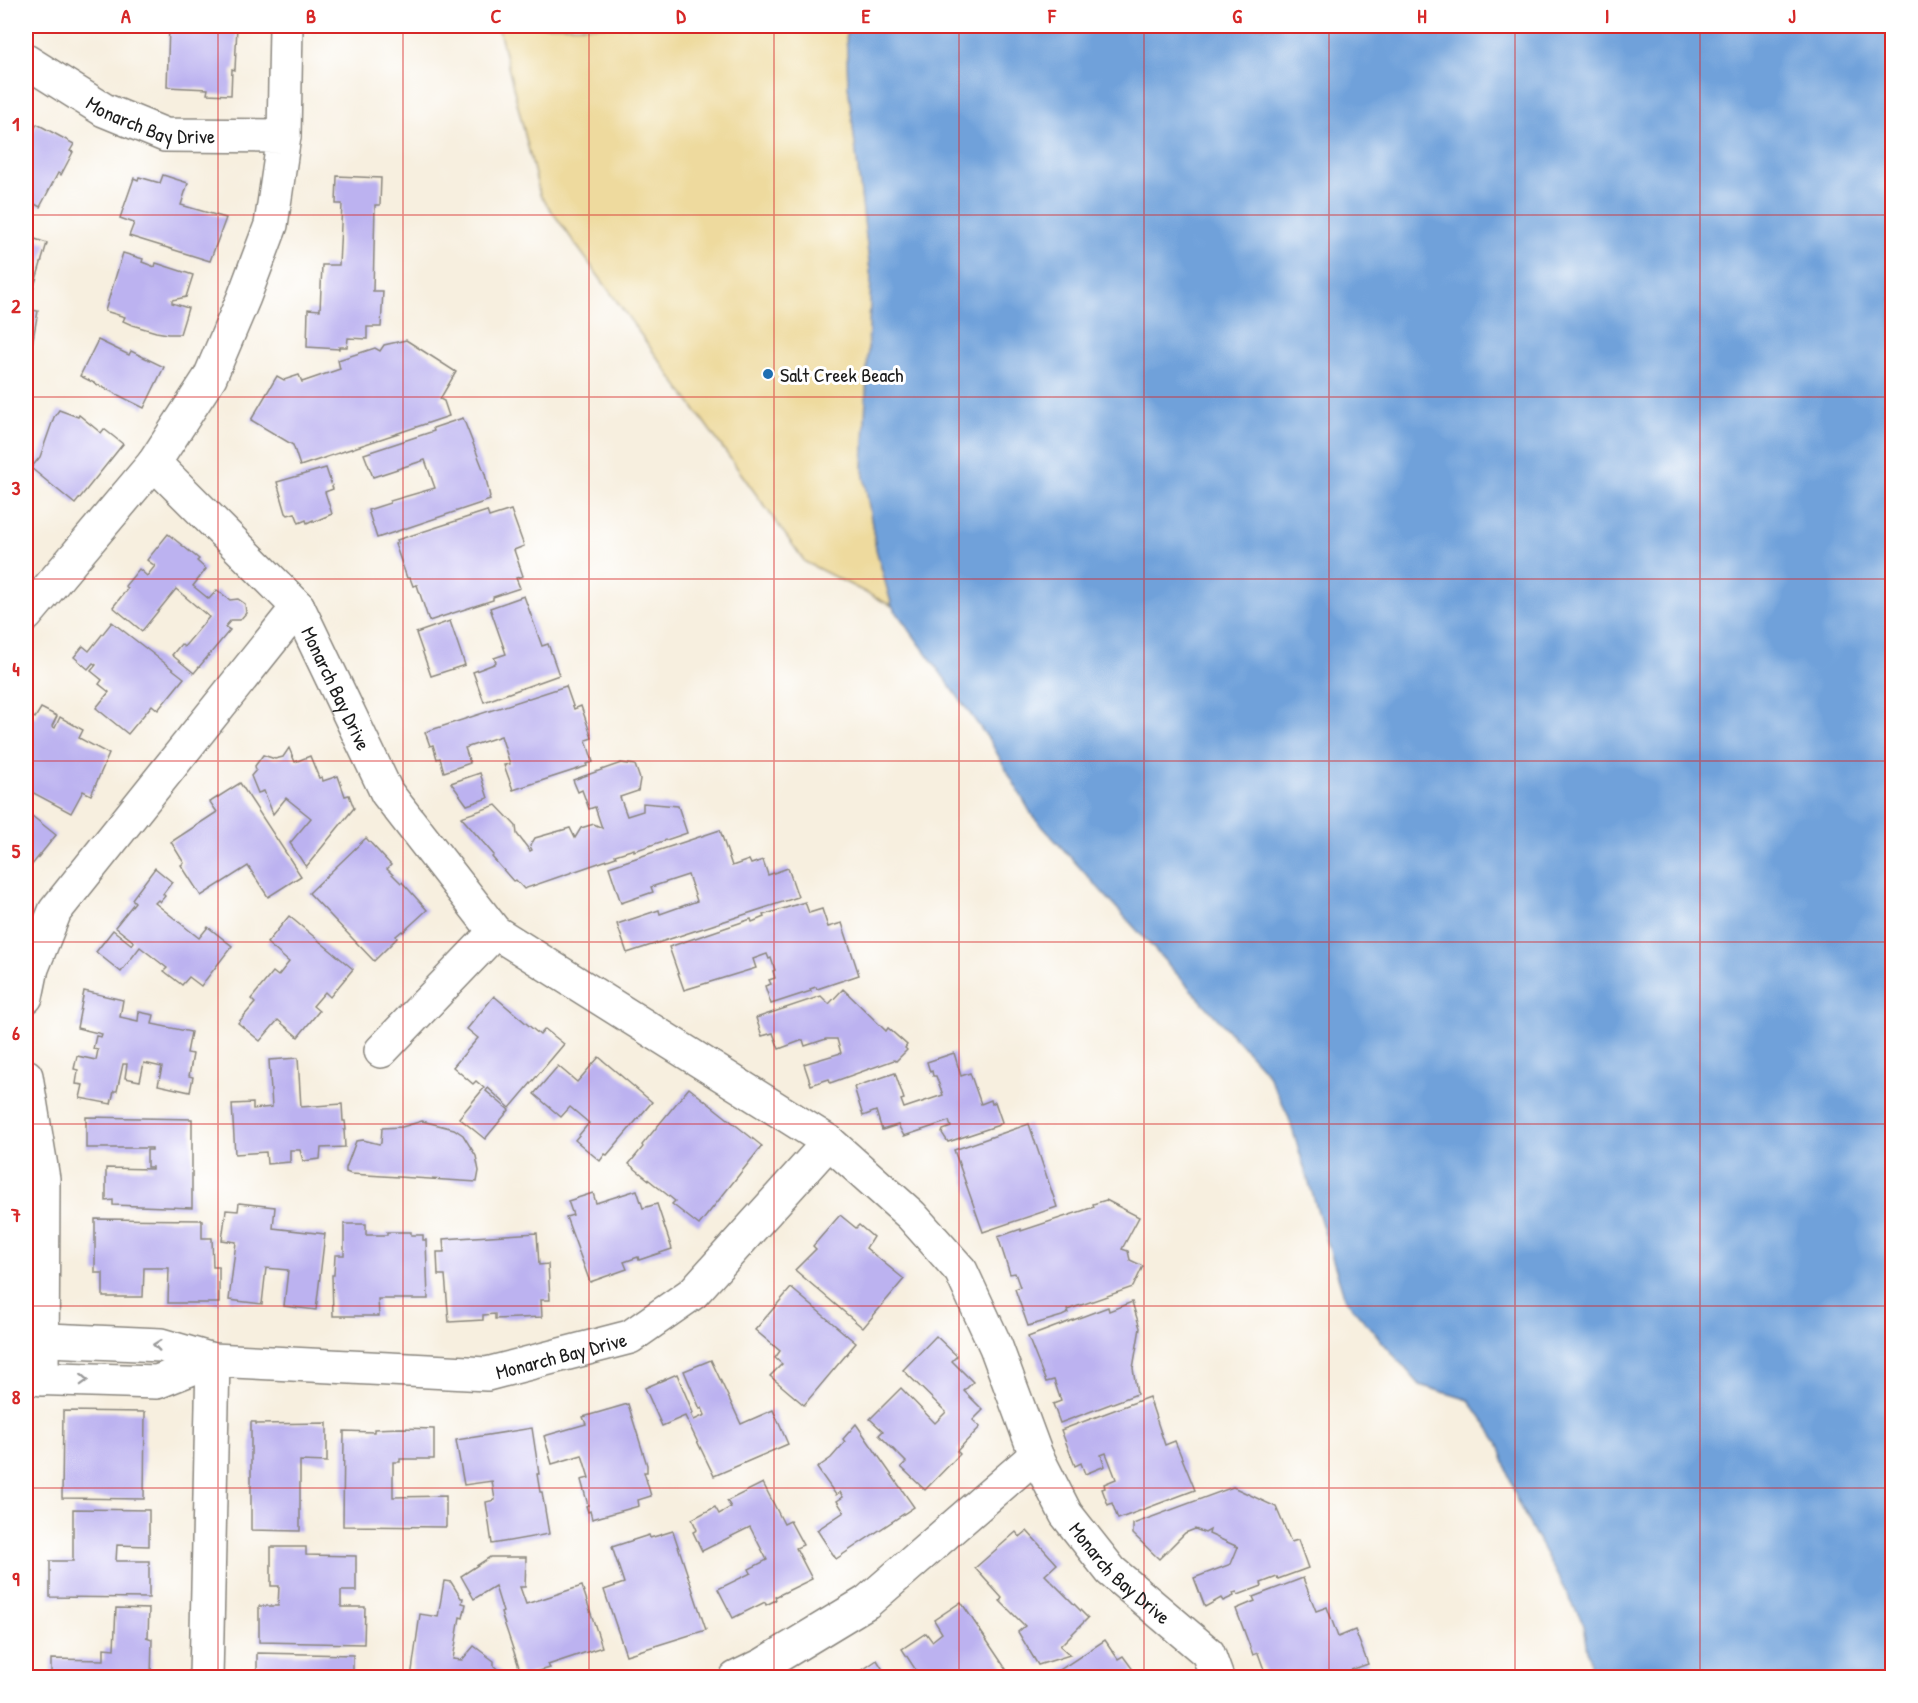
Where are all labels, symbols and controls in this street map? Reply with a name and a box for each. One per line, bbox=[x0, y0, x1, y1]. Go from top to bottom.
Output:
text: A bbox=[121, 2, 131, 29]
text: B bbox=[306, 2, 316, 29]
text: C bbox=[491, 2, 502, 29]
text: D bbox=[676, 2, 686, 29]
text: E bbox=[862, 2, 871, 29]
text: F bbox=[1047, 2, 1057, 29]
text: G bbox=[1232, 2, 1242, 29]
text: H bbox=[1417, 2, 1427, 29]
text: I bbox=[1605, 2, 1609, 29]
text: J bbox=[1788, 2, 1796, 29]
street label: Monarch Bay Drive bbox=[81, 89, 215, 149]
text: 1 bbox=[12, 110, 20, 137]
text: 2 bbox=[11, 292, 21, 319]
place label: Salt Creek Beach bbox=[780, 361, 903, 388]
marker: Salt Creek Beach bbox=[761, 367, 775, 381]
text: 3 bbox=[12, 474, 21, 501]
street label: Monarch Bay Drive bbox=[296, 622, 378, 754]
text: 4 bbox=[12, 655, 20, 682]
text: 5 bbox=[12, 837, 21, 864]
text: 6 bbox=[12, 1019, 20, 1046]
text: 7 bbox=[10, 1201, 21, 1228]
street label: Monarch Bay Drive bbox=[493, 1325, 629, 1385]
one-way arrow bbox=[152, 1340, 162, 1352]
one-way arrow bbox=[79, 1374, 88, 1386]
text: 8 bbox=[12, 1383, 21, 1410]
street label: Monarch Bay Drive bbox=[1064, 1516, 1177, 1630]
text: 9 bbox=[12, 1565, 20, 1592]

